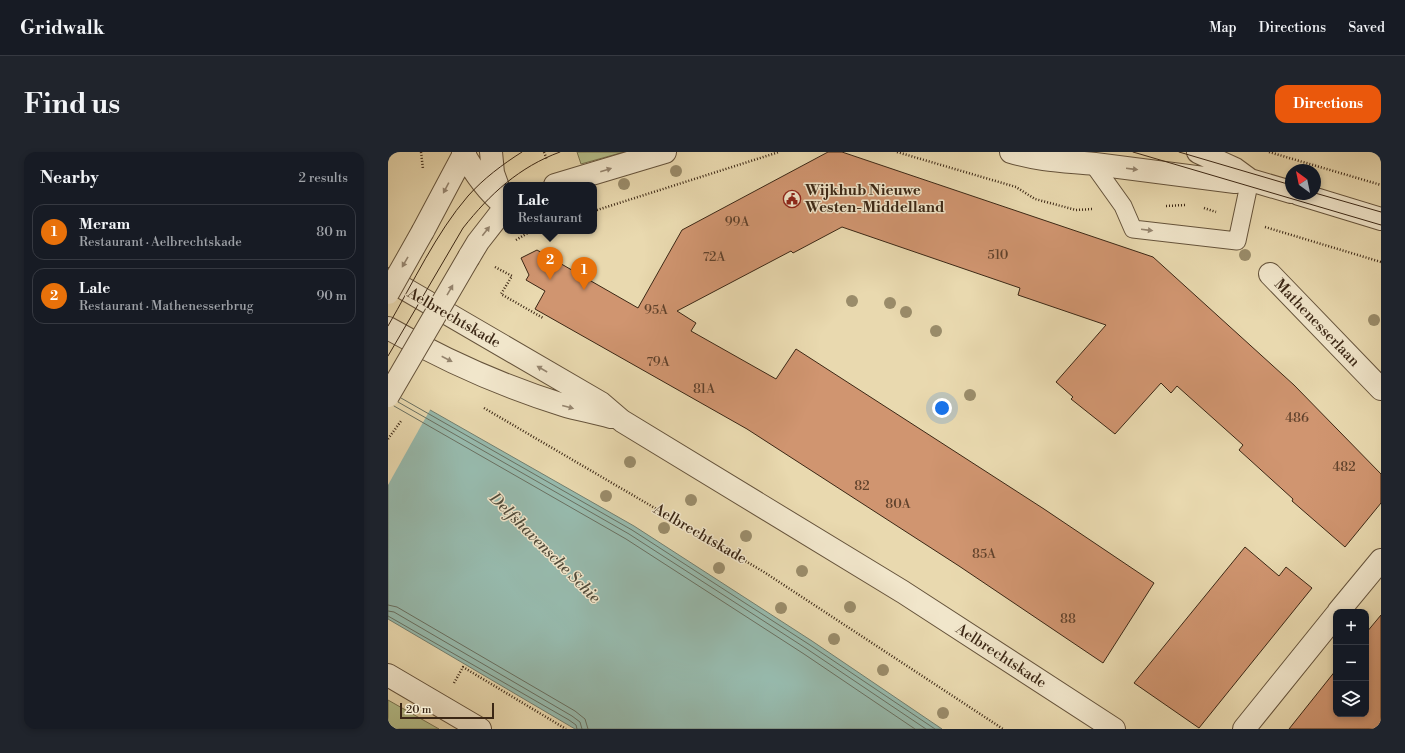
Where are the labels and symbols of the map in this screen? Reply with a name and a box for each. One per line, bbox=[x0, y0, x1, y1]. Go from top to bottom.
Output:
north arrow bbox=[1285, 164, 1321, 200]
one-way arrow bbox=[1126, 166, 1138, 172]
one-way arrow bbox=[600, 167, 612, 173]
place label: Wijkhub Nieuwe Westen-Middelland bbox=[804, 181, 945, 217]
one-way arrow bbox=[442, 182, 449, 194]
public building icon: Wijkhub Nieuwe Westen-Middelland bbox=[782, 189, 802, 209]
house number: 99A bbox=[725, 214, 750, 230]
one-way arrow bbox=[482, 226, 490, 237]
one-way arrow bbox=[1141, 227, 1153, 233]
pin: 2 bbox=[537, 247, 563, 280]
house number: 510 bbox=[988, 247, 1009, 263]
house number: 72A bbox=[703, 249, 726, 265]
one-way arrow bbox=[402, 256, 409, 268]
pin: 1 bbox=[571, 257, 597, 290]
street label: Mathenesserlaan bbox=[1270, 275, 1364, 371]
street label: Aelbrechtskade bbox=[403, 283, 504, 352]
one-way arrow bbox=[447, 284, 454, 296]
house number: 95A bbox=[644, 302, 669, 318]
house number: 79A bbox=[646, 354, 671, 370]
one-way arrow bbox=[441, 356, 453, 362]
one-way arrow bbox=[536, 366, 548, 373]
house number: 81A bbox=[693, 381, 716, 397]
your location bbox=[932, 398, 952, 418]
one-way arrow bbox=[562, 404, 574, 410]
house number: 486 bbox=[1285, 410, 1309, 426]
house number: 482 bbox=[1332, 459, 1356, 475]
house number: 82 bbox=[854, 478, 870, 494]
water label: Delfshavensche Schie bbox=[485, 488, 605, 608]
house number: 80A bbox=[885, 496, 912, 512]
street label: Aelbrechtskade bbox=[649, 499, 750, 568]
house number: 85A bbox=[972, 546, 997, 562]
house number: 88 bbox=[1060, 611, 1076, 627]
street label: Aelbrechtskade bbox=[951, 619, 1050, 692]
scale bar bbox=[400, 701, 494, 720]

